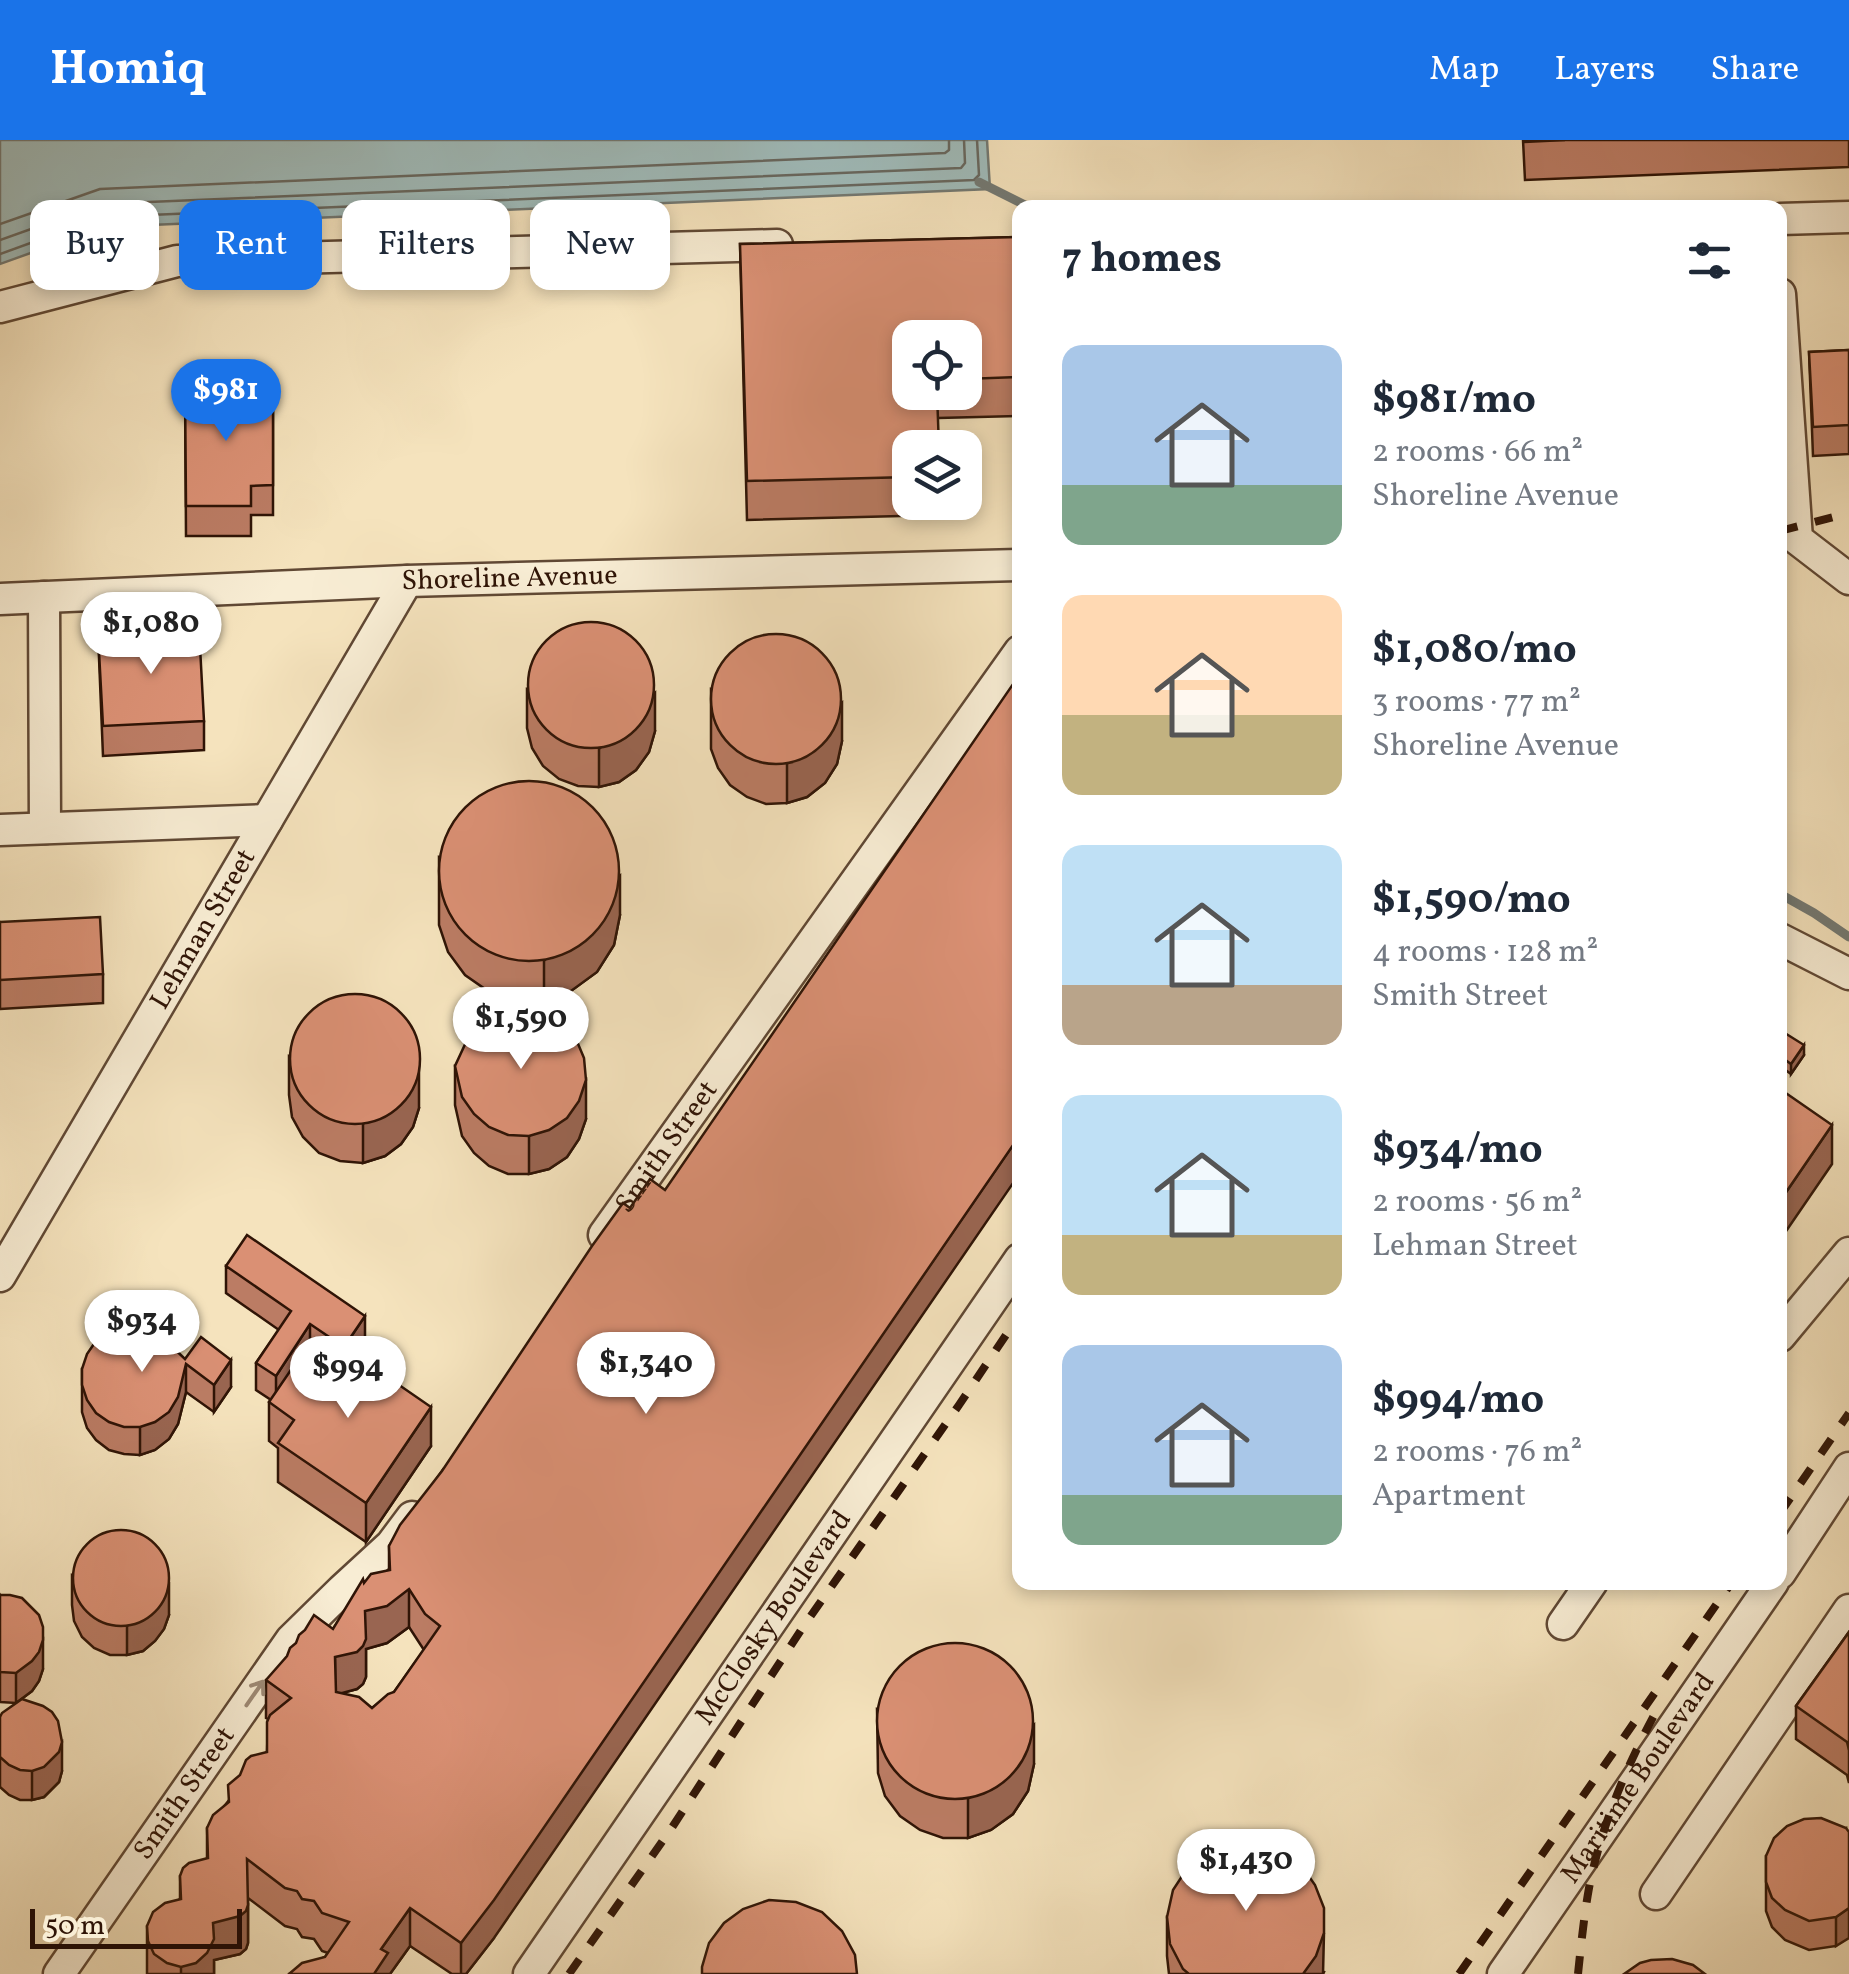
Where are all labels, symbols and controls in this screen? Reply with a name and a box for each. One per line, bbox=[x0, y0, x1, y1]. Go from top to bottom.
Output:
text: Homiq bbox=[50, 37, 206, 104]
text: Map bbox=[1429, 46, 1499, 94]
text: Layers bbox=[1554, 46, 1655, 94]
text: Share bbox=[1710, 46, 1799, 94]
chip: Buy bbox=[30, 200, 159, 290]
chip: Rent bbox=[179, 200, 322, 290]
chip: Filters bbox=[342, 200, 510, 290]
chip: New bbox=[530, 200, 670, 290]
text: 7 homes bbox=[1062, 231, 1222, 290]
icon: filters bbox=[1682, 233, 1737, 288]
map controls bbox=[892, 320, 982, 520]
button: locate bbox=[892, 320, 982, 410]
pin: $981 bbox=[167, 359, 285, 444]
text: $981 bbox=[193, 369, 259, 413]
text: $981/mo bbox=[1372, 372, 1536, 431]
icon: home bbox=[1142, 385, 1262, 505]
button: layers bbox=[892, 430, 982, 520]
text: 2 rooms · 66 m² bbox=[1372, 431, 1583, 475]
text: Shoreline Avenue bbox=[1372, 475, 1619, 519]
street label: Shoreline Avenue bbox=[401, 556, 618, 601]
pin: $1,080 bbox=[70, 592, 232, 677]
text: $1,080 bbox=[103, 602, 199, 646]
text: $1,080/mo bbox=[1372, 622, 1577, 681]
icon: home bbox=[1142, 635, 1262, 755]
text: 3 rooms · 77 m² bbox=[1372, 681, 1581, 725]
text: Shoreline Avenue bbox=[1372, 725, 1619, 769]
street label: Lehman Street bbox=[141, 842, 265, 1017]
text: $1,590/mo bbox=[1372, 872, 1571, 931]
icon: home bbox=[1142, 885, 1262, 1005]
text: 4 rooms · 128 m² bbox=[1372, 931, 1598, 975]
text: Smith Street bbox=[1372, 975, 1548, 1019]
pin: $1,590 bbox=[440, 987, 602, 1072]
text: $1,590 bbox=[475, 997, 567, 1041]
street label: Smith Street bbox=[606, 1073, 727, 1221]
text: $934/mo bbox=[1372, 1122, 1543, 1181]
icon: home bbox=[1142, 1135, 1262, 1255]
text: 2 rooms · 56 m² bbox=[1372, 1181, 1582, 1225]
text: Lehman Street bbox=[1372, 1225, 1578, 1269]
pin: $934 bbox=[83, 1290, 201, 1375]
text: $934 bbox=[107, 1300, 177, 1344]
pin: $1,340 bbox=[565, 1332, 727, 1417]
pin: $994 bbox=[289, 1336, 407, 1421]
text: $1,340 bbox=[599, 1342, 693, 1386]
text: $994 bbox=[312, 1346, 384, 1390]
text: $994/mo bbox=[1372, 1372, 1544, 1431]
icon: home bbox=[1142, 1385, 1262, 1505]
text: 2 rooms · 76 m² bbox=[1372, 1431, 1582, 1475]
text: Apartment bbox=[1372, 1475, 1526, 1519]
street label: McClosky Boulevard bbox=[686, 1503, 861, 1733]
street label: Maritime Boulevard bbox=[1552, 1665, 1724, 1891]
one-way arrow bbox=[244, 1680, 265, 1707]
street label: Smith Street bbox=[124, 1719, 245, 1868]
pin: $1,430 bbox=[1165, 1829, 1327, 1914]
text: $1,430 bbox=[1199, 1839, 1293, 1883]
scale bar bbox=[30, 1904, 242, 1948]
text: 50 m bbox=[45, 1907, 105, 1946]

